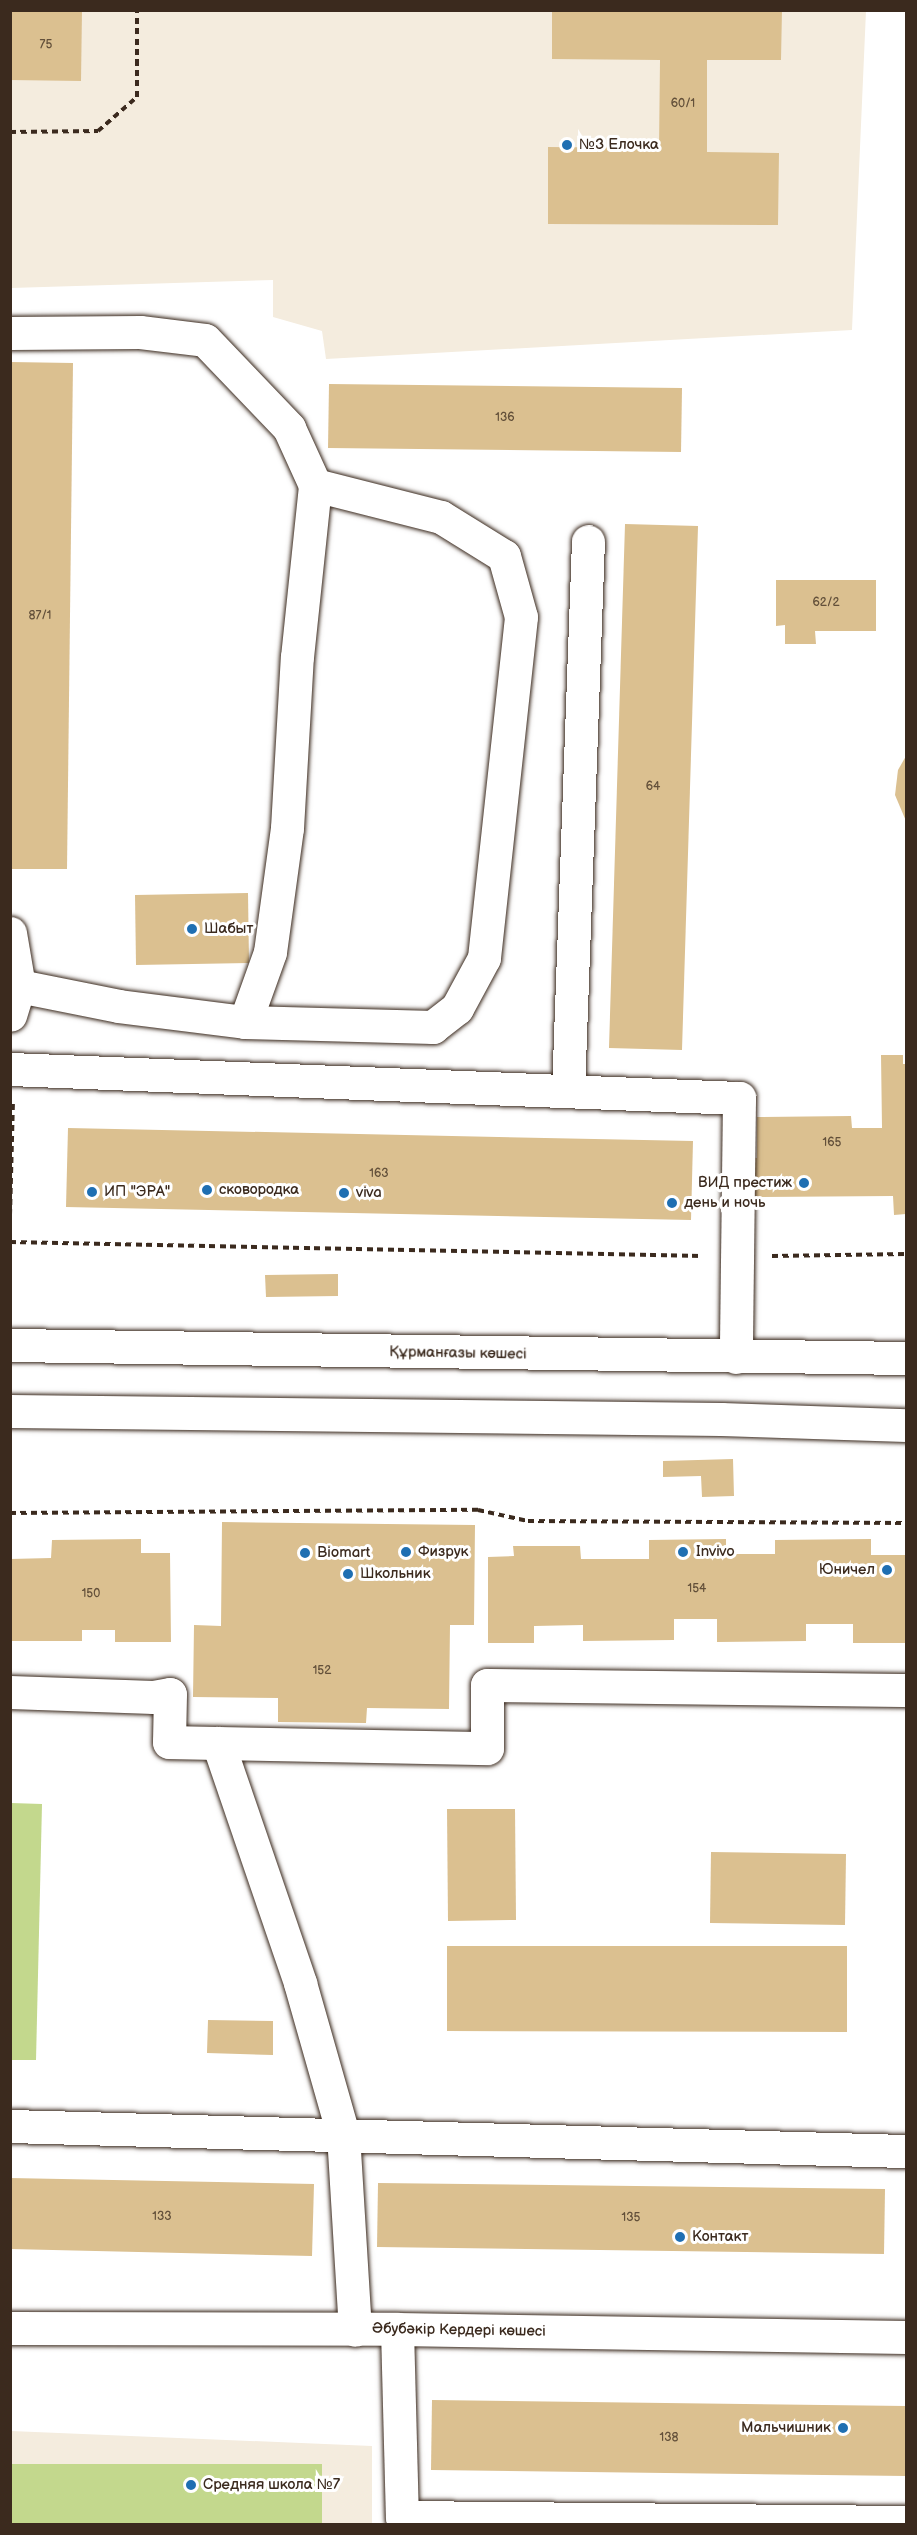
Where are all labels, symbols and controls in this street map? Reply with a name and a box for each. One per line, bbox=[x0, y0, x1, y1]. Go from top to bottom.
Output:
house number: 75 bbox=[40, 38, 52, 52]
house number: 60/1 bbox=[671, 97, 695, 111]
place label: №3 Елочка bbox=[579, 136, 659, 154]
marker: №3 Елочка bbox=[560, 138, 574, 152]
house number: 136 bbox=[495, 411, 515, 425]
house number: 62/2 bbox=[813, 596, 839, 610]
house number: 87/1 bbox=[29, 609, 51, 623]
house number: 64 bbox=[646, 780, 660, 794]
place label: Шабыт bbox=[204, 920, 253, 938]
marker: Шабыт bbox=[185, 922, 199, 936]
house number: 165 bbox=[823, 1136, 841, 1150]
house number: 163 bbox=[369, 1167, 389, 1181]
place label: ВИД престиж bbox=[698, 1174, 792, 1192]
marker: ВИД престиж bbox=[797, 1176, 811, 1190]
place label: сковородка bbox=[219, 1181, 299, 1199]
place label: ИП "ЭРА" bbox=[104, 1183, 170, 1201]
marker: сковородка bbox=[200, 1183, 214, 1197]
place label: viva bbox=[356, 1184, 382, 1202]
marker: ИП "ЭРА" bbox=[85, 1185, 99, 1199]
marker: viva bbox=[337, 1186, 351, 1200]
place label: день и ночь bbox=[684, 1194, 765, 1212]
marker: день и ночь bbox=[665, 1196, 679, 1210]
street label: Құрманғазы көшесі bbox=[389, 1343, 527, 1363]
place label: Физрук bbox=[418, 1543, 469, 1561]
marker: Invivo bbox=[674, 1543, 692, 1561]
place label: Invivo bbox=[696, 1543, 735, 1561]
place label: Biomart bbox=[317, 1544, 370, 1562]
marker: Физрук bbox=[399, 1545, 413, 1559]
marker: Biomart bbox=[298, 1546, 312, 1560]
place label: Юничел bbox=[819, 1561, 875, 1579]
marker: Юничел bbox=[880, 1563, 894, 1577]
place label: Школьник bbox=[360, 1565, 431, 1583]
marker: Школьник bbox=[341, 1567, 355, 1581]
house number: 154 bbox=[688, 1582, 706, 1596]
house number: 150 bbox=[82, 1587, 100, 1601]
house number: 152 bbox=[313, 1664, 331, 1678]
house number: 133 bbox=[152, 2210, 172, 2224]
house number: 135 bbox=[622, 2211, 640, 2225]
place label: Контакт bbox=[692, 2228, 748, 2246]
marker: Контакт bbox=[673, 2230, 687, 2244]
street label: Әбубәкір Кердері көшесі bbox=[372, 2319, 546, 2341]
place label: Мальчишник bbox=[741, 2419, 831, 2437]
marker: Мальчишник bbox=[836, 2421, 850, 2435]
house number: 138 bbox=[659, 2431, 679, 2445]
place label: Средняя школа №7 bbox=[203, 2476, 340, 2494]
marker: Средняя школа №7 bbox=[184, 2478, 198, 2492]

